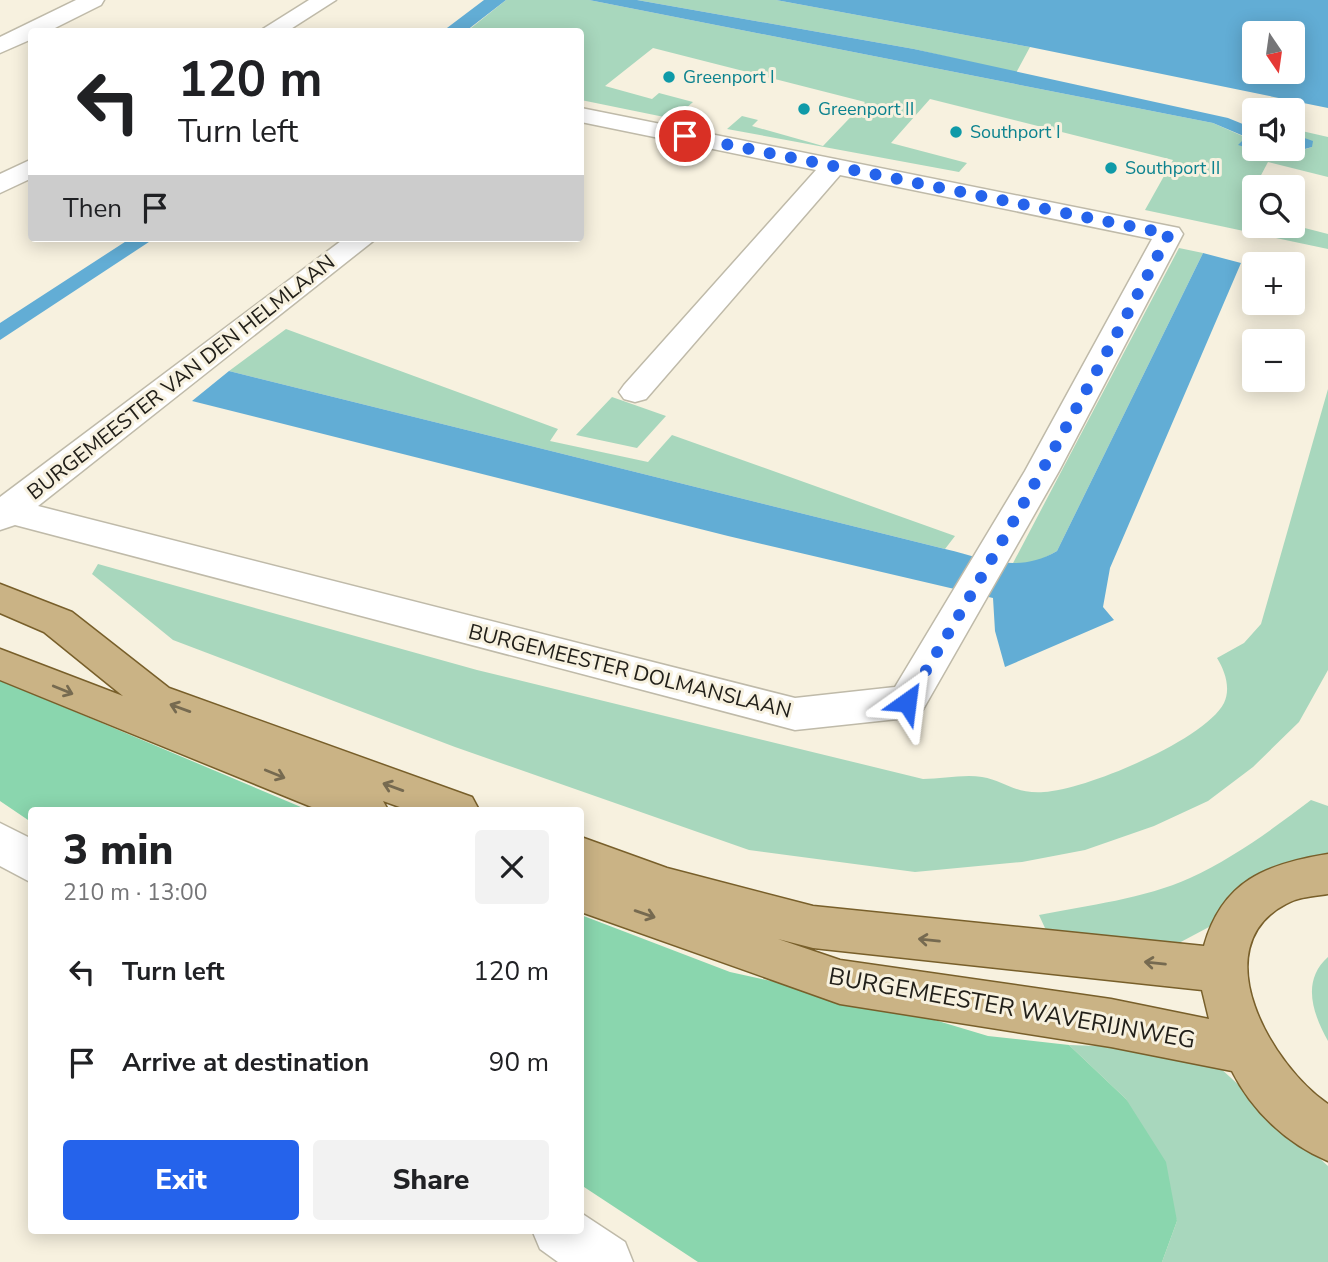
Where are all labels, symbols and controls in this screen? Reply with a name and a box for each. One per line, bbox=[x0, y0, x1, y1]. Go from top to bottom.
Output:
north arrow bbox=[1242, 21, 1306, 84]
map controls bbox=[1242, 21, 1305, 392]
text: 120 m bbox=[178, 46, 322, 113]
icon: left bbox=[63, 56, 154, 147]
place label: Greenport I bbox=[683, 65, 775, 89]
marker: Greenport I bbox=[661, 69, 677, 85]
place label: Greenport II bbox=[818, 97, 914, 121]
button: sound bbox=[1242, 98, 1305, 161]
marker: Greenport II bbox=[796, 101, 812, 117]
pin bbox=[655, 106, 715, 166]
text: Turn left bbox=[178, 110, 298, 153]
icon: arrive bbox=[666, 117, 704, 155]
place label: Southport I bbox=[970, 120, 1061, 144]
marker: Southport I bbox=[948, 124, 964, 140]
place label: Southport II bbox=[1125, 156, 1220, 180]
marker: Southport II bbox=[1103, 160, 1119, 176]
button: search bbox=[1242, 175, 1305, 238]
icon: arrive bbox=[136, 189, 174, 227]
text: Then bbox=[63, 191, 122, 226]
street label: BURGEMEESTER VAN DEN HELMLAAN bbox=[21, 248, 341, 506]
button: + bbox=[1242, 252, 1305, 315]
button: − bbox=[1242, 329, 1305, 392]
street label: BURGEMEESTER DOLMANSLAAN bbox=[466, 617, 794, 725]
position arrow bbox=[870, 665, 944, 739]
one-way arrow bbox=[52, 684, 74, 697]
one-way arrow bbox=[169, 701, 191, 713]
one-way arrow bbox=[263, 768, 285, 781]
one-way arrow bbox=[383, 779, 405, 792]
text: 3 min bbox=[63, 822, 173, 879]
button: close bbox=[475, 830, 549, 904]
text: 210 m · 13:00 bbox=[63, 877, 208, 908]
one-way arrow bbox=[634, 909, 656, 921]
one-way arrow bbox=[918, 933, 941, 946]
icon: left bbox=[63, 953, 101, 991]
text: Turn left bbox=[122, 954, 225, 989]
text: 120 m bbox=[473, 954, 549, 989]
one-way arrow bbox=[1145, 956, 1167, 969]
street label: BURGEMEESTER WAVERIJNWEG bbox=[826, 960, 1198, 1056]
icon: arrive bbox=[63, 1044, 101, 1082]
text: Arrive at destination bbox=[122, 1045, 369, 1080]
text: 90 m bbox=[489, 1045, 549, 1080]
button: Exit bbox=[63, 1140, 299, 1220]
button: Share bbox=[313, 1140, 549, 1220]

